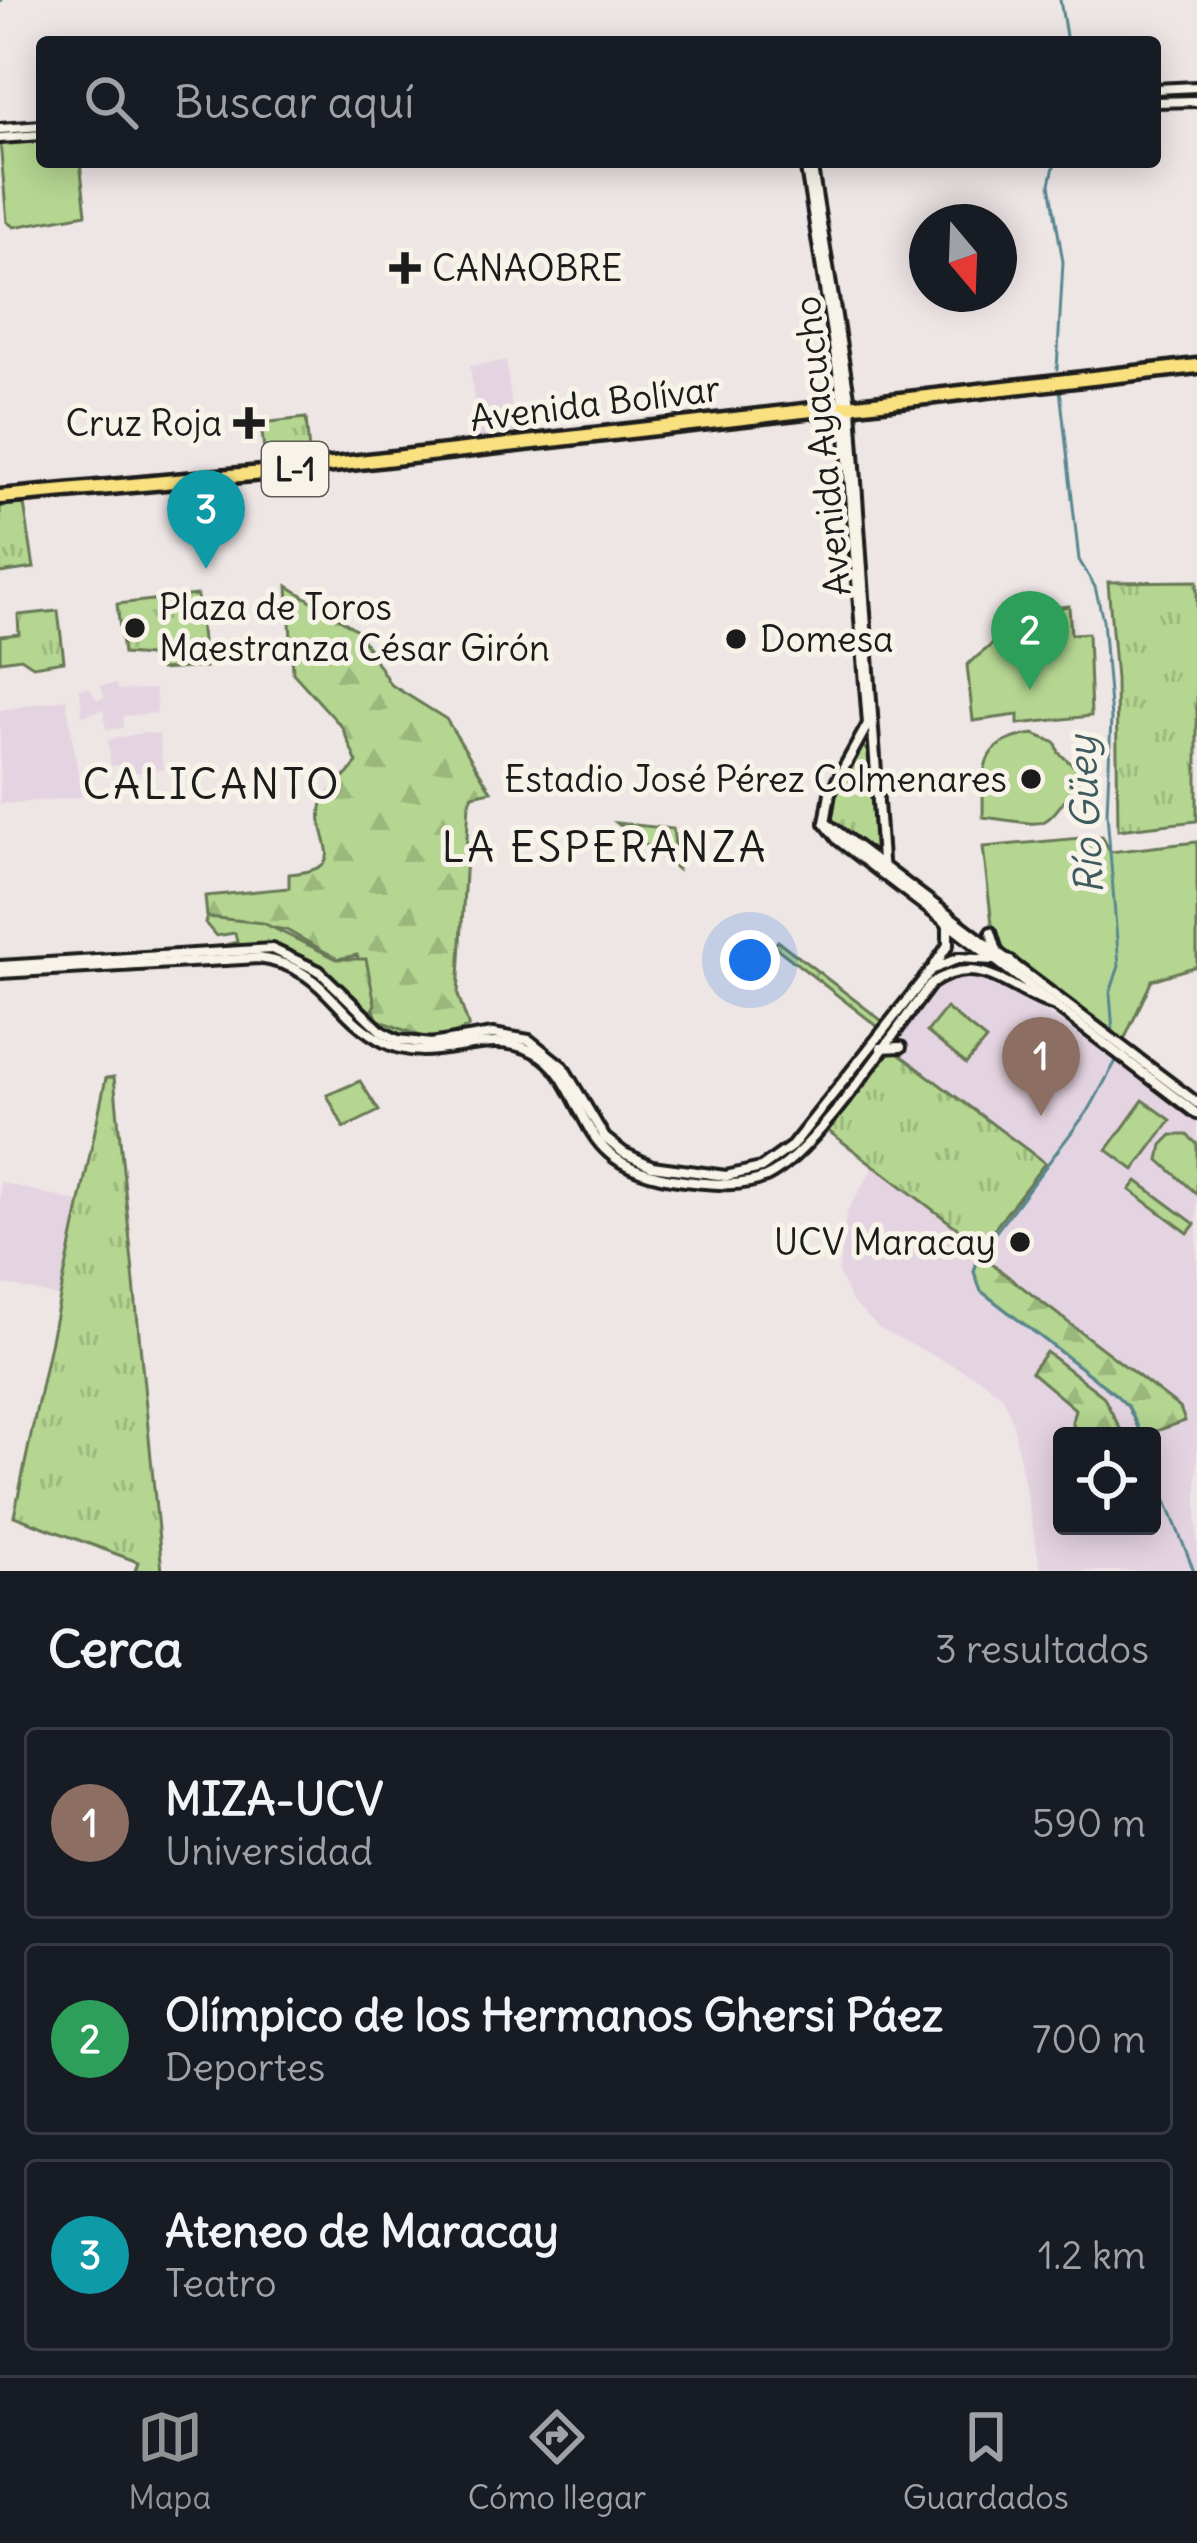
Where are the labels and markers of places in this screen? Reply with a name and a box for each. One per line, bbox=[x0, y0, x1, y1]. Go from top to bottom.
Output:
place label: CANAOBRE bbox=[432, 246, 622, 291]
marker: CANAOBRE bbox=[389, 252, 421, 284]
place label: Cruz Roja bbox=[66, 401, 222, 446]
marker: Cruz Roja bbox=[233, 407, 265, 439]
pin: 3 bbox=[167, 470, 245, 569]
place label: Plaza de Toros Maestranza César Girón bbox=[159, 585, 550, 671]
pin: 2 bbox=[991, 591, 1069, 690]
marker: Plaza de Toros Maestranza César Girón bbox=[122, 615, 148, 641]
place label: Domesa bbox=[760, 617, 894, 662]
marker: Domesa bbox=[723, 626, 749, 652]
place label: Estadio José Pérez Colmenares bbox=[504, 757, 1007, 802]
marker: Estadio José Pérez Colmenares bbox=[1018, 766, 1044, 792]
pin: 1 bbox=[1002, 1017, 1080, 1116]
place label: UCV Maracay bbox=[774, 1220, 996, 1265]
marker: UCV Maracay bbox=[1007, 1229, 1033, 1255]

